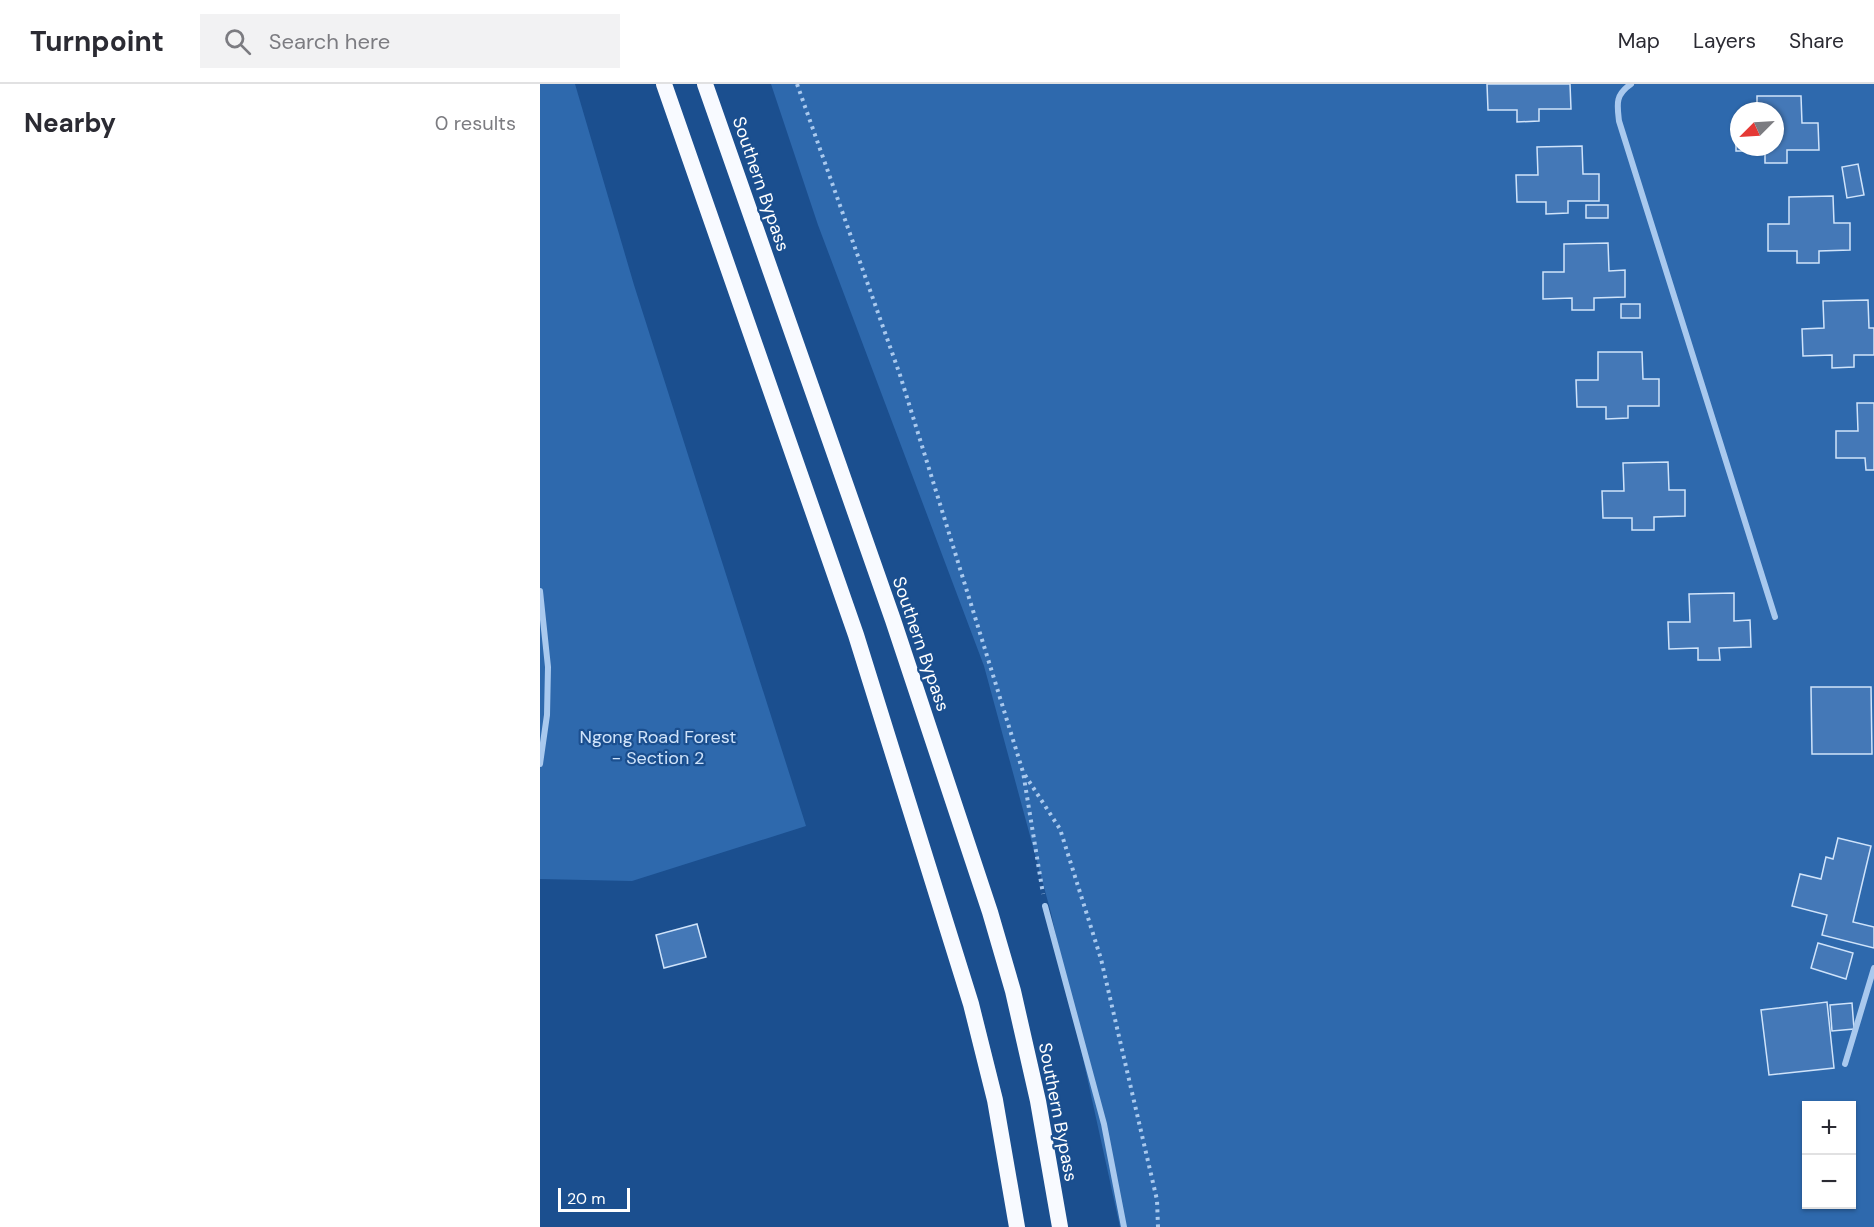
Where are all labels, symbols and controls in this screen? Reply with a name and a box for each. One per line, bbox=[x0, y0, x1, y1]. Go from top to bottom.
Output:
search box bbox=[200, 14, 620, 68]
text: Turnpoint bbox=[30, 23, 164, 60]
icon: search bbox=[221, 25, 254, 58]
text: Search here bbox=[269, 27, 390, 56]
text: Map bbox=[1618, 27, 1660, 55]
text: Layers bbox=[1693, 27, 1756, 55]
text: Share bbox=[1789, 27, 1844, 55]
north arrow bbox=[1730, 102, 1784, 156]
text: Nearby bbox=[24, 106, 116, 140]
text: 0 results bbox=[435, 110, 516, 136]
street label: Southern Bypass bbox=[727, 114, 795, 254]
street label: Southern Bypass bbox=[887, 574, 955, 714]
park label: Ngong Road Forest - Section 2 bbox=[580, 725, 736, 770]
street label: Southern Bypass bbox=[1033, 1041, 1083, 1183]
map controls bbox=[1802, 1101, 1856, 1209]
button: + bbox=[1802, 1101, 1856, 1155]
button: − bbox=[1802, 1155, 1856, 1209]
scale bar bbox=[558, 1185, 630, 1212]
text: 20 m bbox=[567, 1188, 606, 1209]

